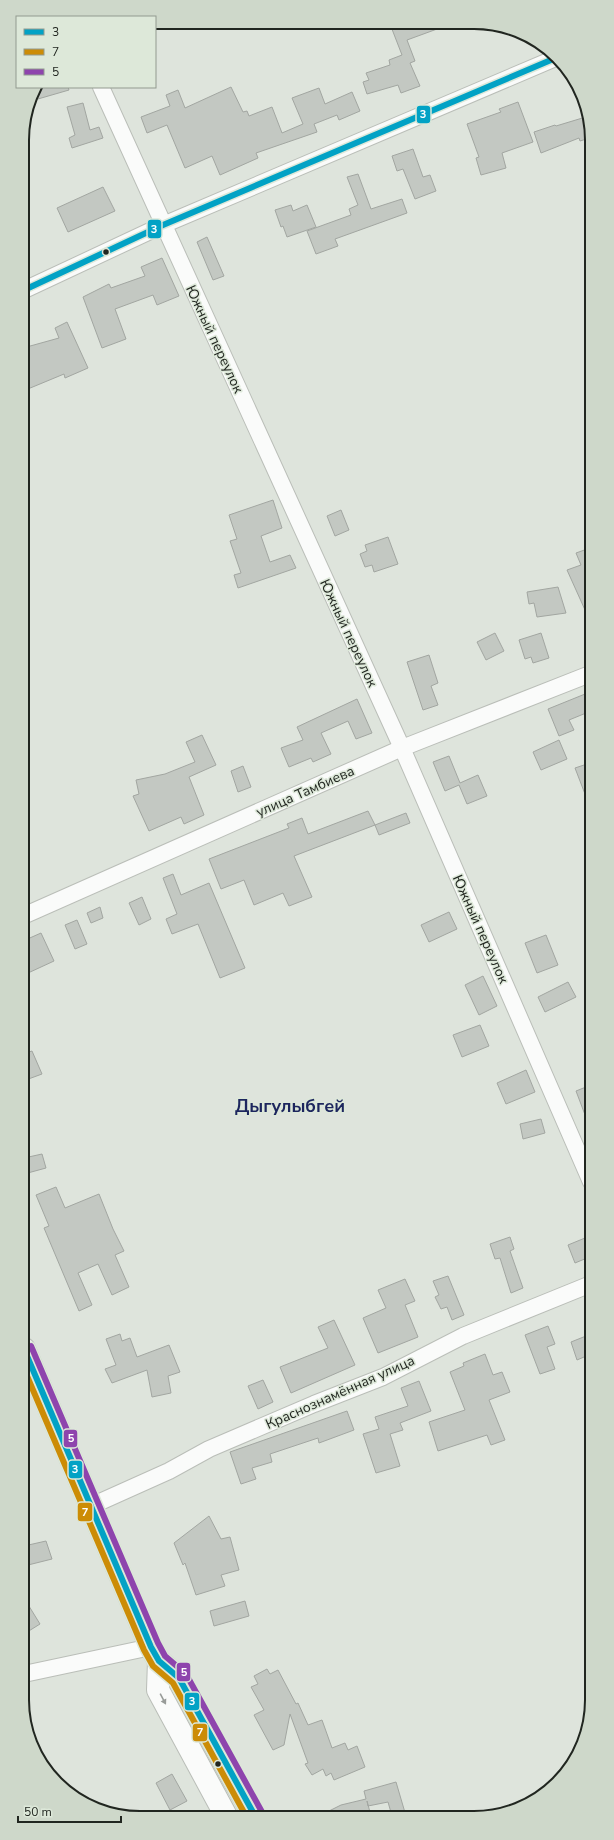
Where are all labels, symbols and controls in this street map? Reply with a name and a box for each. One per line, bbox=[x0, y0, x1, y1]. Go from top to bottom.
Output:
legend bbox=[16, 16, 156, 88]
text: 3 bbox=[52, 24, 59, 40]
text: 7 bbox=[52, 44, 59, 60]
text: 5 bbox=[52, 64, 59, 80]
line badge: 3 bbox=[416, 105, 431, 124]
text: 3 bbox=[420, 107, 426, 122]
line badge: 3 bbox=[147, 219, 162, 239]
text: 3 bbox=[151, 222, 157, 237]
unlabelled marker bbox=[101, 247, 111, 257]
street label: Южный переулок bbox=[181, 282, 248, 397]
street label: Южный переулок bbox=[315, 576, 382, 691]
street label: улица Тамбиева bbox=[253, 761, 357, 822]
street label: Южный переулок bbox=[448, 872, 513, 987]
district label: Дыгулыбгей bbox=[235, 1094, 345, 1118]
street label: Краснознамённая улица bbox=[263, 1351, 418, 1434]
line badge: 5 bbox=[63, 1429, 78, 1448]
text: 5 bbox=[68, 1431, 75, 1446]
line badge: 3 bbox=[68, 1460, 83, 1479]
text: 3 bbox=[72, 1462, 78, 1477]
line badge: 7 bbox=[77, 1502, 93, 1522]
text: 7 bbox=[82, 1505, 88, 1520]
line badge: 5 bbox=[176, 1662, 191, 1682]
text: 5 bbox=[181, 1665, 188, 1680]
line badge: 3 bbox=[184, 1692, 200, 1711]
one-way arrow bbox=[160, 1693, 166, 1705]
text: 3 bbox=[189, 1694, 195, 1709]
line badge: 7 bbox=[192, 1723, 208, 1742]
text: 7 bbox=[197, 1725, 203, 1740]
unlabelled marker bbox=[213, 1759, 223, 1769]
scale bar bbox=[18, 1798, 121, 1824]
text: 50 m bbox=[24, 1804, 52, 1820]

